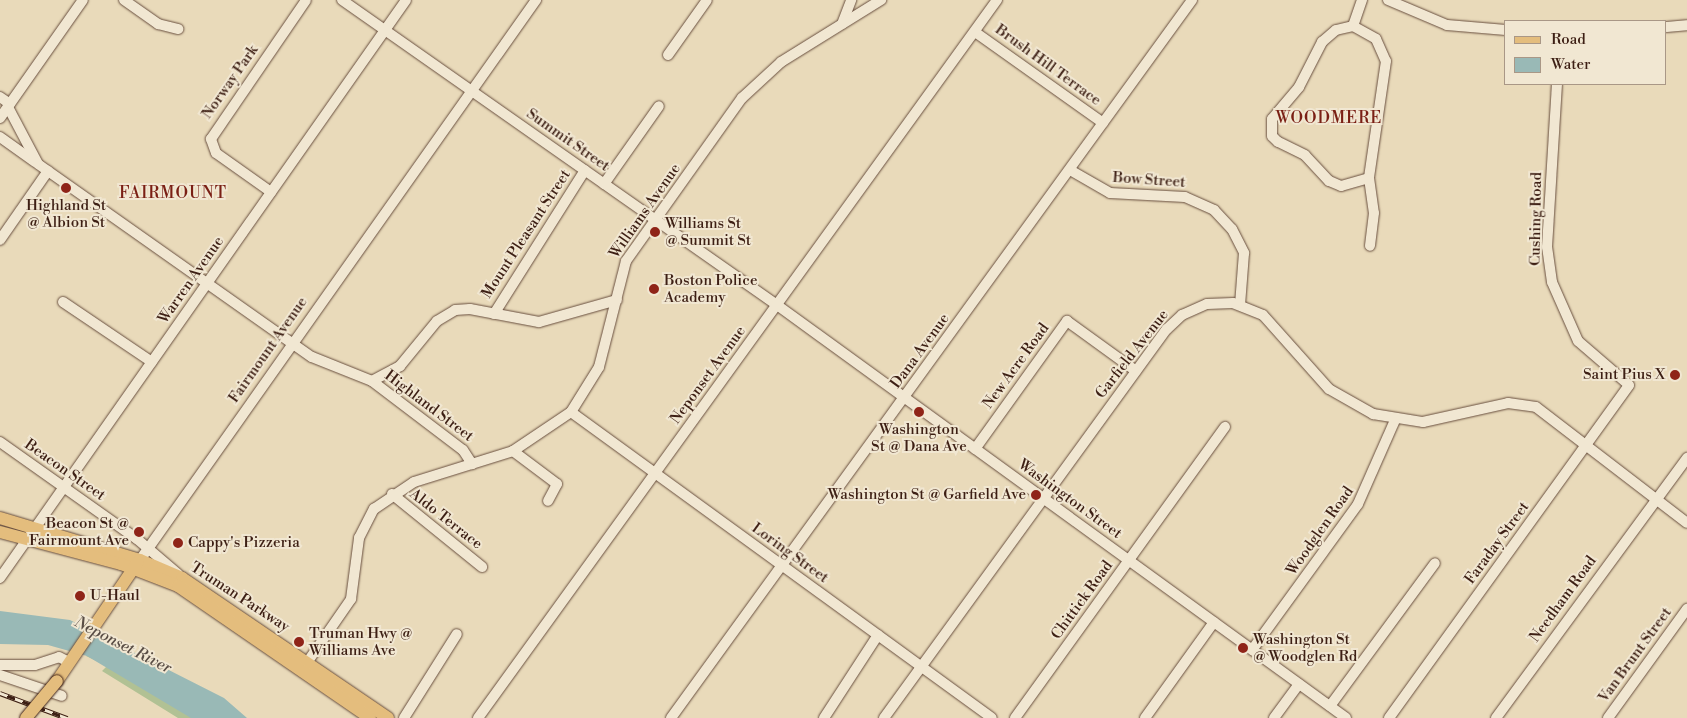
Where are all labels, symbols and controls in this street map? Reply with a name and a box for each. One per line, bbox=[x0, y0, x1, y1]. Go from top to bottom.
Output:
legend bbox=[1504, 20, 1667, 85]
street label: Brush Hill Terrace bbox=[992, 21, 1104, 109]
text: Road bbox=[1551, 30, 1586, 49]
street label: Norway Park bbox=[198, 42, 262, 122]
text: Water bbox=[1551, 55, 1590, 74]
street label: Summit Street bbox=[523, 105, 613, 175]
district label: WOODMERE bbox=[1275, 108, 1383, 128]
street label: Williams Avenue bbox=[606, 160, 684, 262]
street label: Mount Pleasant Street bbox=[478, 166, 574, 302]
street label: Bow Street bbox=[1112, 168, 1186, 192]
street label: Cushing Road bbox=[1526, 172, 1546, 266]
marker: Highland St @ Albion St bbox=[60, 182, 72, 194]
district label: FAIRMOUNT bbox=[118, 183, 228, 203]
place label: Highland St @ Albion St bbox=[26, 196, 106, 231]
place label: Williams St @ Summit St bbox=[665, 214, 751, 249]
marker: Williams St @ Summit St bbox=[649, 226, 661, 238]
street label: Warren Avenue bbox=[154, 233, 228, 327]
place label: Boston Police Academy bbox=[664, 271, 757, 306]
marker: Boston Police Academy bbox=[648, 283, 660, 295]
street label: Fairmount Avenue bbox=[225, 294, 311, 406]
street label: Garfield Avenue bbox=[1092, 306, 1172, 402]
street label: Dana Avenue bbox=[887, 310, 953, 392]
street label: New Acre Road bbox=[979, 320, 1053, 412]
street label: Neponset Avenue bbox=[666, 323, 750, 427]
place label: Saint Pius X bbox=[1583, 366, 1665, 384]
street label: Highland Street bbox=[381, 367, 477, 445]
marker: Saint Pius X bbox=[1669, 369, 1681, 381]
marker: Washington St @ Dana Ave bbox=[913, 406, 925, 418]
place label: Washington St @ Dana Ave bbox=[871, 420, 967, 455]
street label: Beacon Street bbox=[21, 436, 109, 504]
street label: Washington Street bbox=[1015, 455, 1125, 543]
street label: Woodglen Road bbox=[1283, 483, 1357, 579]
street label: Aldo Terrace bbox=[406, 485, 486, 553]
place label: Washington St @ Garfield Ave bbox=[828, 486, 1026, 504]
marker: Washington St @ Garfield Ave bbox=[1030, 489, 1042, 501]
street label: Faraday Street bbox=[1461, 498, 1533, 588]
place label: Beacon St @ Fairmount Ave bbox=[29, 514, 129, 549]
street label: Loring Street bbox=[748, 519, 832, 587]
marker: Beacon St @ Fairmount Ave bbox=[133, 526, 145, 538]
place label: Cappy's Pizzeria bbox=[188, 534, 300, 552]
marker: Cappy's Pizzeria bbox=[172, 537, 184, 549]
street label: Needham Road bbox=[1526, 552, 1600, 646]
street label: Chittick Road bbox=[1047, 557, 1117, 643]
street label: Truman Parkway bbox=[187, 558, 293, 636]
place label: U-Haul bbox=[90, 587, 140, 605]
marker: U-Haul bbox=[74, 590, 86, 602]
street label: Van Brunt Street bbox=[1594, 604, 1676, 706]
water label: Neponset River bbox=[71, 612, 175, 678]
place label: Truman Hwy @ Williams Ave bbox=[309, 624, 412, 659]
place label: Washington St @ Woodglen Rd bbox=[1253, 630, 1357, 665]
marker: Truman Hwy @ Williams Ave bbox=[293, 636, 305, 648]
marker: Washington St @ Woodglen Rd bbox=[1237, 642, 1249, 654]

